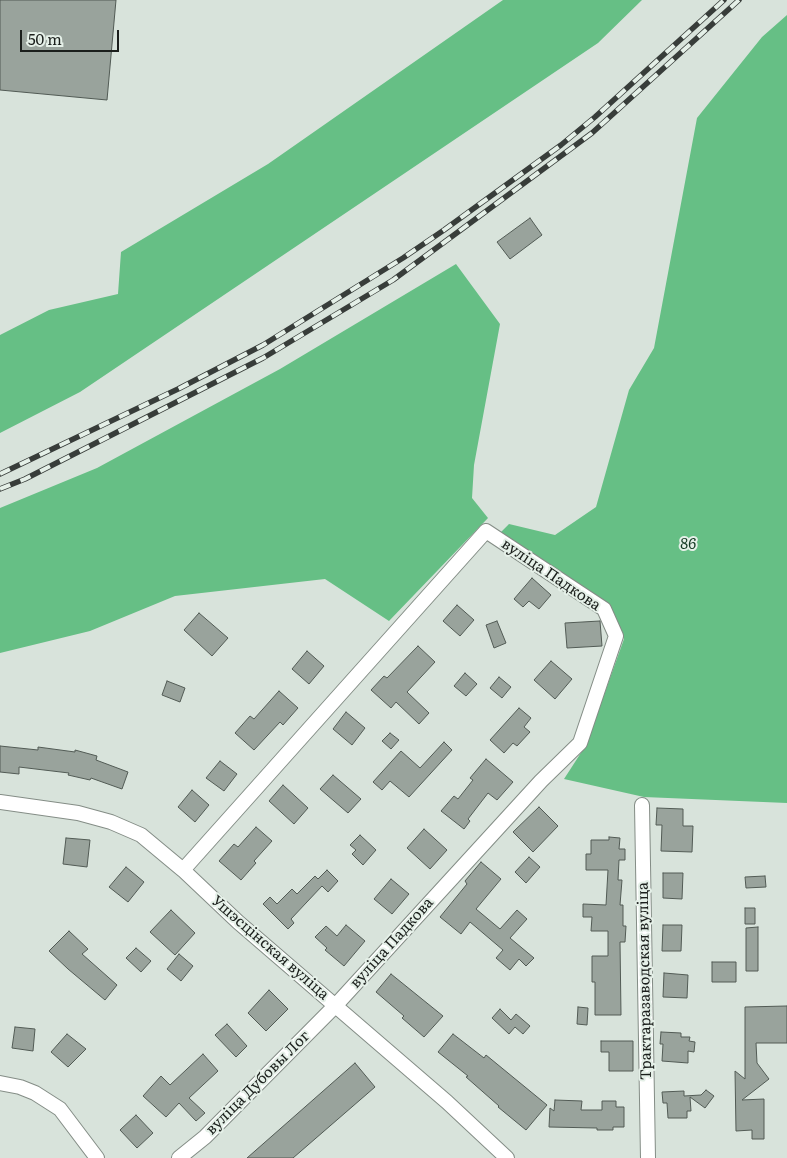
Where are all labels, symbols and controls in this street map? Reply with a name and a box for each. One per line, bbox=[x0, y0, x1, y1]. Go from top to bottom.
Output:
scale bar bbox=[22, 20, 121, 52]
text: 50 m bbox=[28, 27, 62, 50]
street label: вуліца Падкова bbox=[498, 535, 604, 615]
park label: 86 bbox=[680, 536, 696, 554]
street label: Трактаразаводская вуліца bbox=[634, 882, 656, 1080]
street label: Ушэсцінская вуліца bbox=[208, 892, 332, 1004]
street label: вуліца Падкова bbox=[347, 894, 437, 992]
street label: вуліца Дубовы Лог bbox=[202, 1027, 314, 1139]

